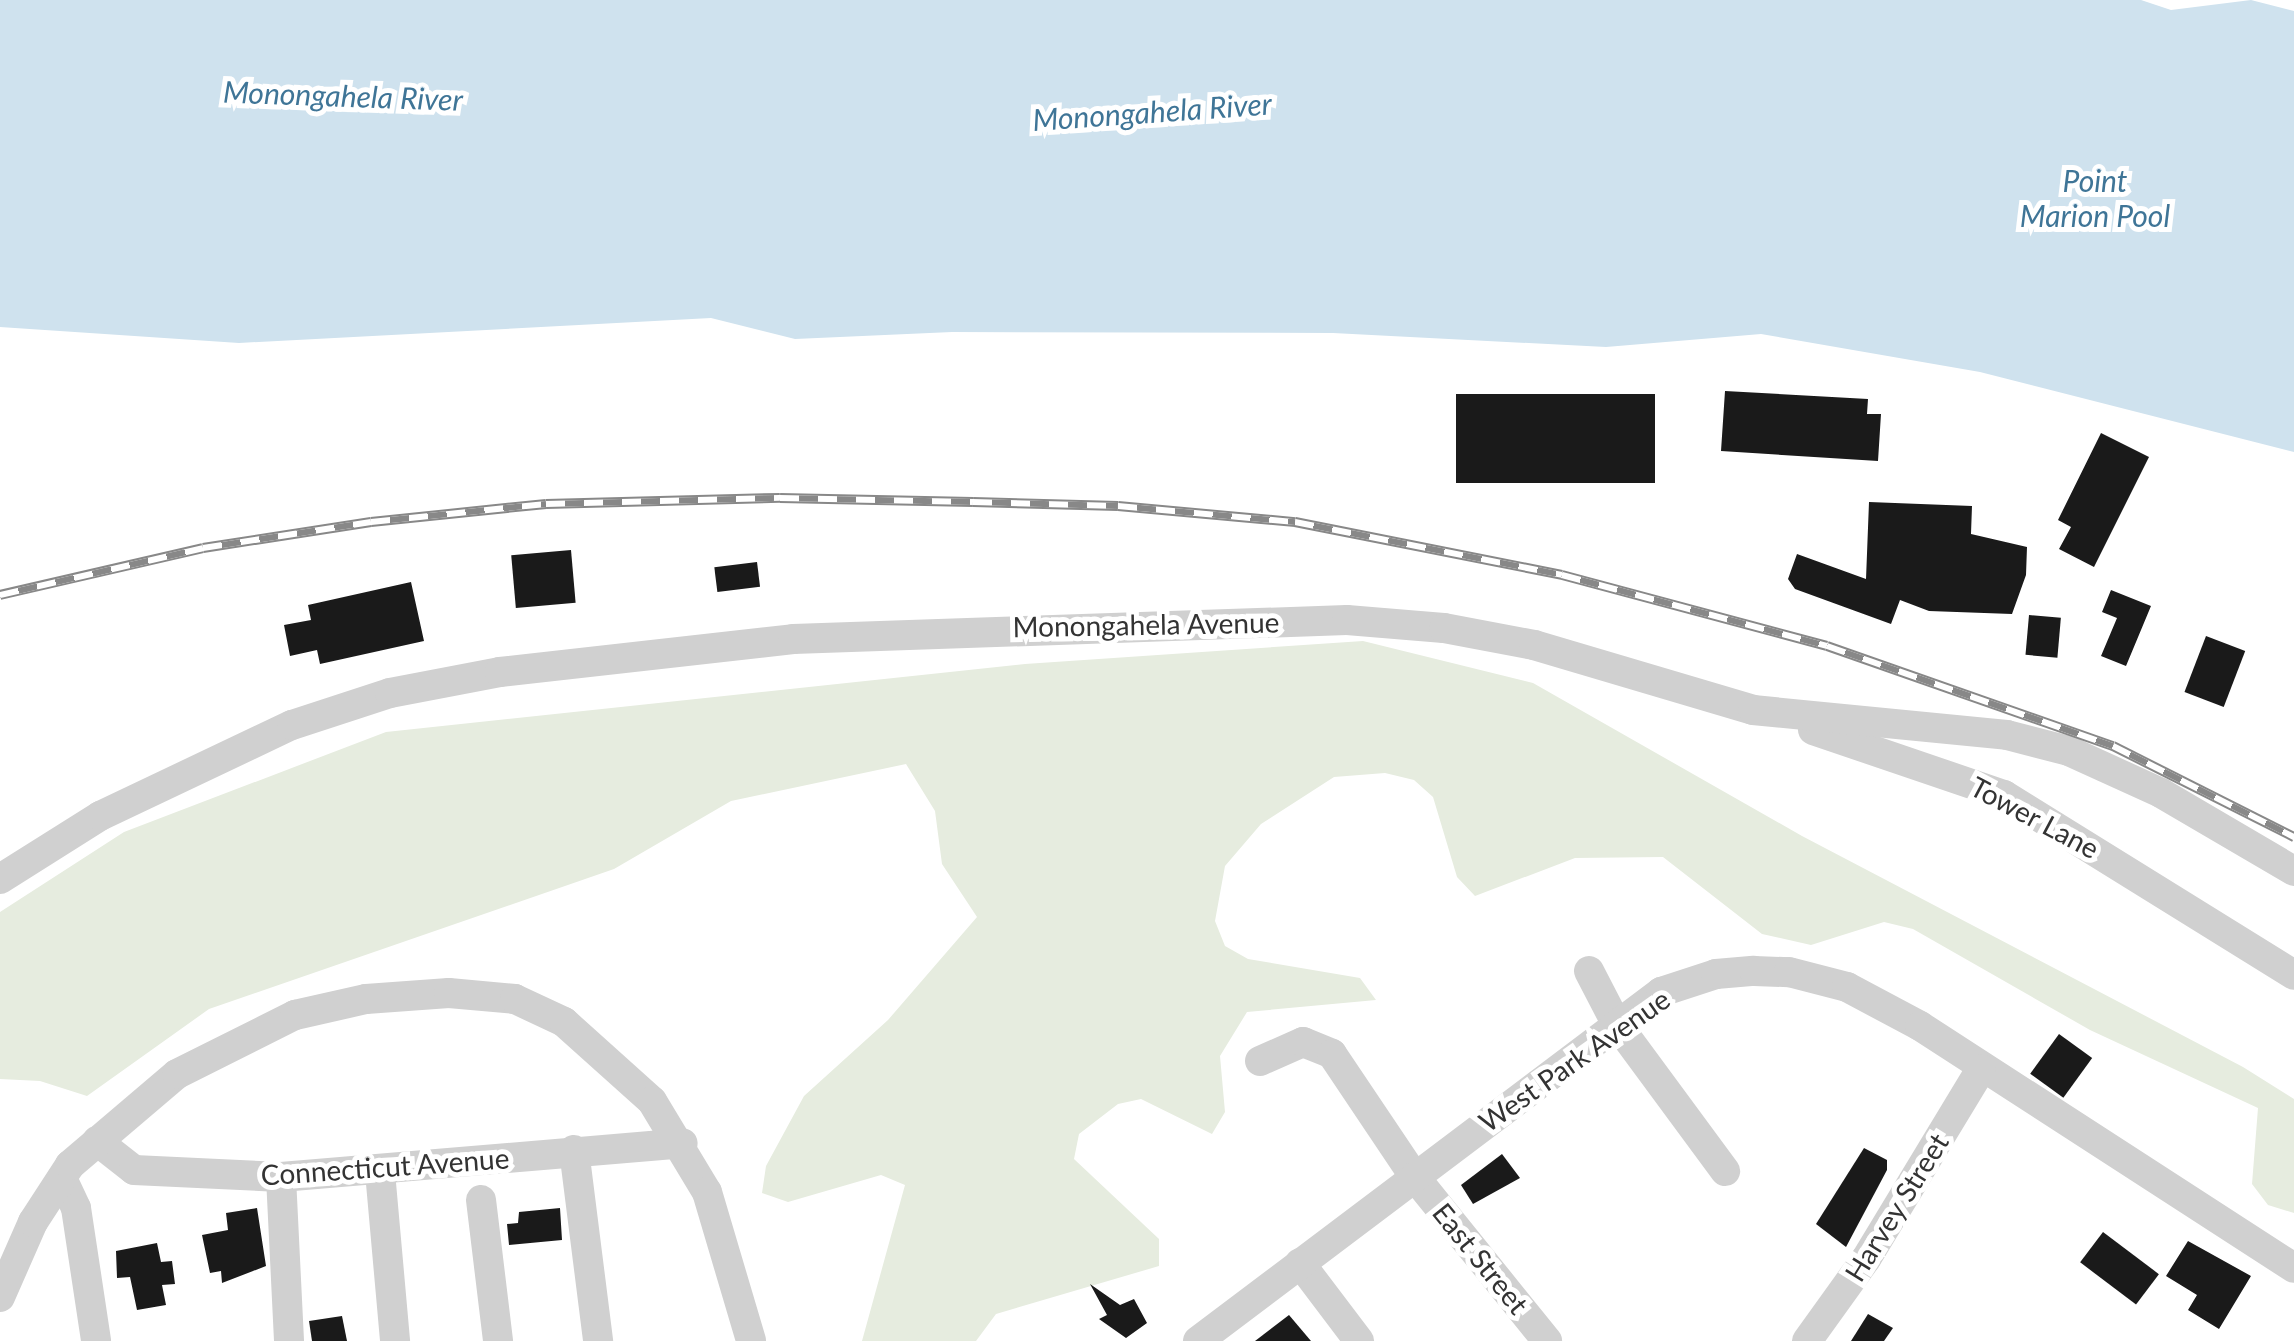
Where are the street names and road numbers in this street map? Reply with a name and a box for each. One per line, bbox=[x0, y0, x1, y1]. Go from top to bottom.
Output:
street label: Monongahela Avenue bbox=[1012, 605, 1280, 643]
street label: Tower Lane bbox=[1965, 769, 2105, 865]
street label: West Park Avenue bbox=[1472, 981, 1676, 1139]
street label: Harvey Street bbox=[1837, 1126, 1955, 1288]
street label: Connecticut Avenue bbox=[259, 1141, 511, 1191]
street label: East Street bbox=[1426, 1196, 1536, 1320]

